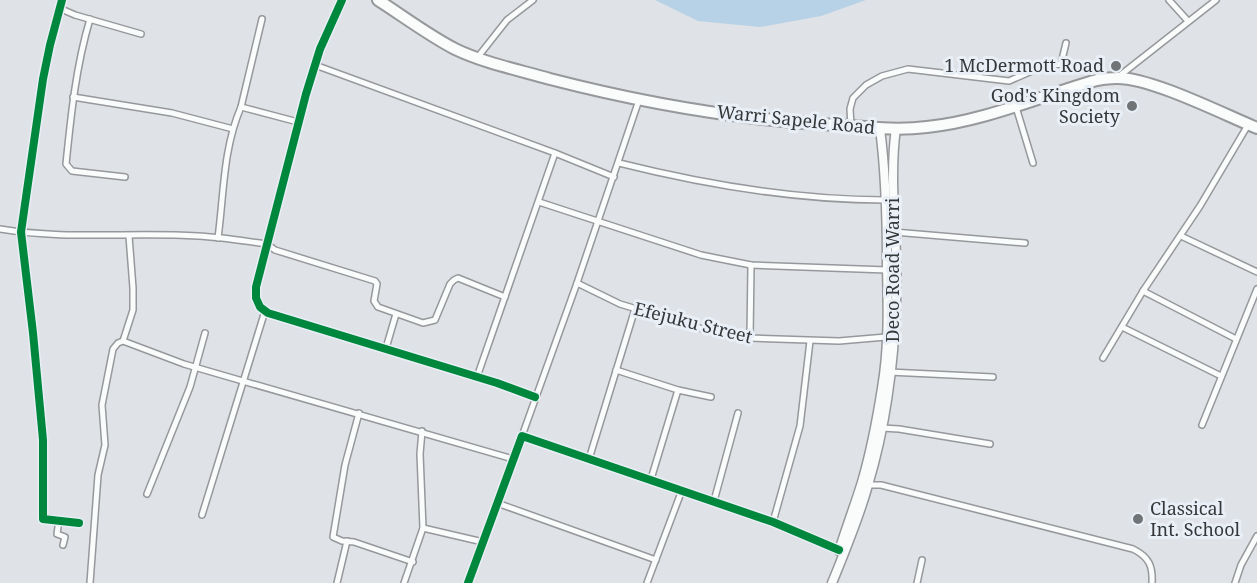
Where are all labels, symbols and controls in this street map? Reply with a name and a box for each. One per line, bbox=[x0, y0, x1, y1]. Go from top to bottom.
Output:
place label: 1 McDermott Road bbox=[944, 53, 1104, 77]
marker: 1 McDermott Road bbox=[1109, 59, 1123, 73]
place label: God's Kingdom Society bbox=[991, 83, 1121, 128]
street label: Warri Sapele Road bbox=[716, 99, 876, 139]
marker: God's Kingdom Society bbox=[1125, 99, 1139, 113]
street label: Deco Road Warri bbox=[880, 197, 904, 343]
street label: Efejuku Street bbox=[632, 296, 755, 348]
place label: Classical Int. School bbox=[1150, 496, 1241, 541]
marker: Classical Int. School bbox=[1131, 512, 1145, 526]

